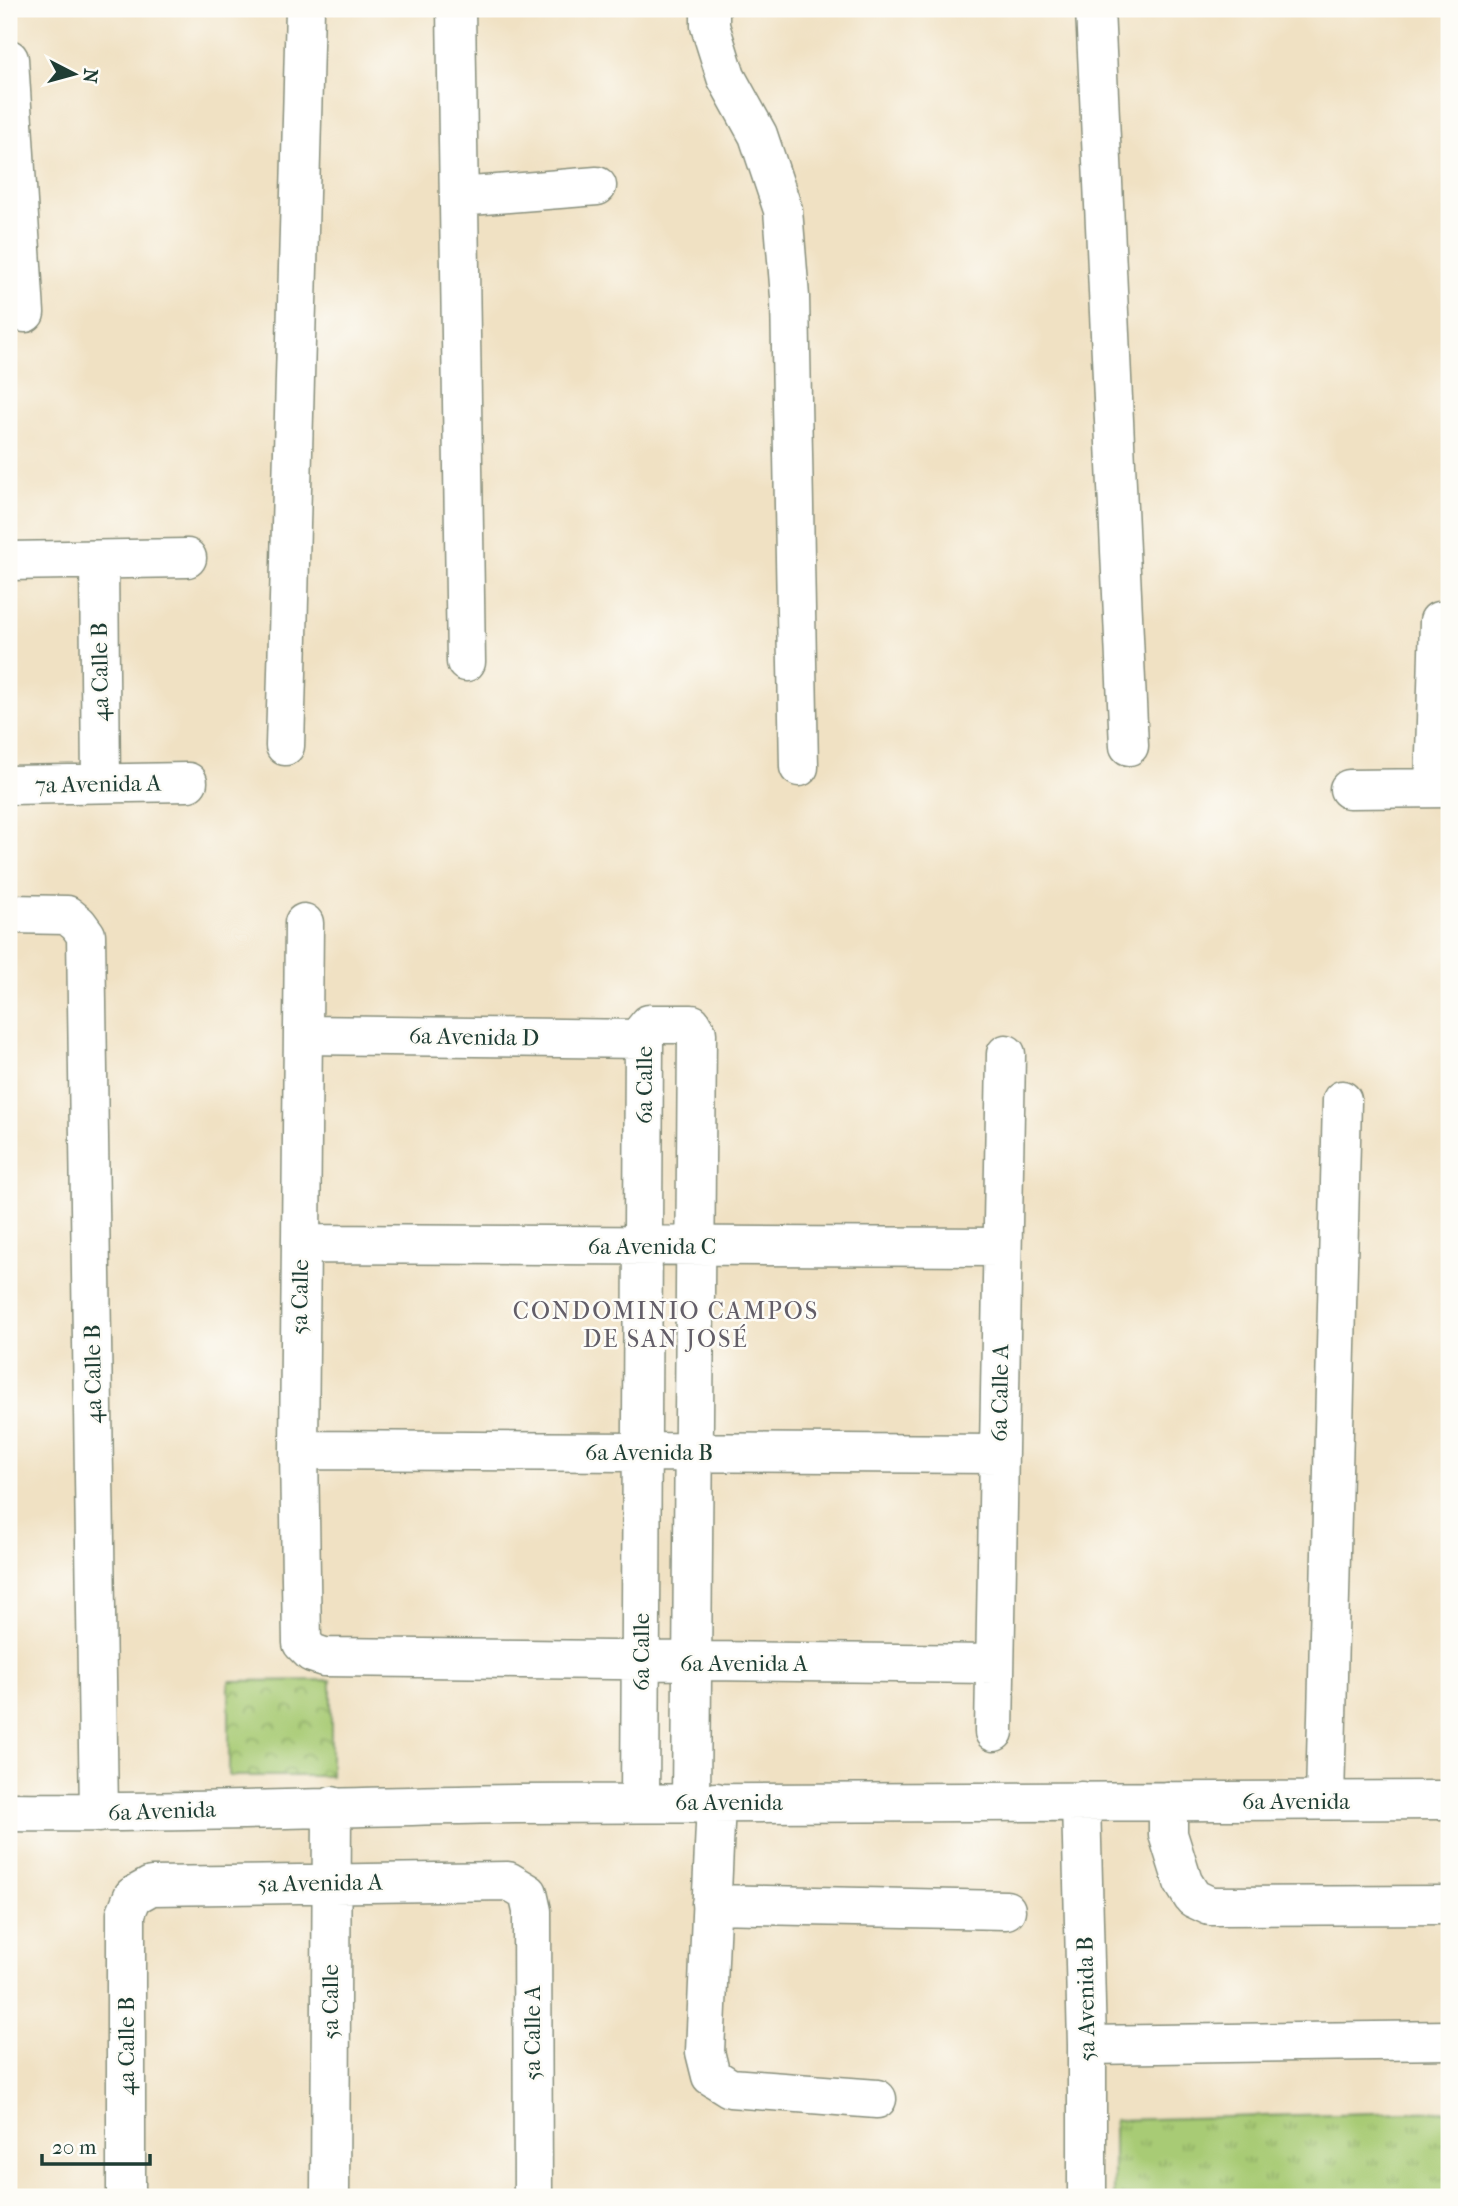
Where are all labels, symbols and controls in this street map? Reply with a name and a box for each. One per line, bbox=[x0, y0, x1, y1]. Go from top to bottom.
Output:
north arrow bbox=[38, 38, 108, 108]
text: N bbox=[78, 67, 102, 85]
street label: 4a Calle B bbox=[86, 622, 114, 722]
street label: 7a Avenida A bbox=[35, 769, 163, 799]
street label: 6a Avenida D bbox=[409, 1022, 539, 1052]
street label: 6a Calle bbox=[631, 1046, 658, 1124]
street label: 6a Avenida C bbox=[588, 1233, 716, 1260]
street label: 5a Calle bbox=[286, 1259, 314, 1335]
district label: CONDOMINIO CAMPOS DE SAN JOSÉ bbox=[513, 1297, 819, 1353]
street label: 4a Calle B bbox=[79, 1324, 107, 1424]
street label: 6a Calle A bbox=[986, 1343, 1014, 1442]
street label: 6a Avenida B bbox=[585, 1439, 713, 1466]
street label: 6a Calle bbox=[628, 1613, 655, 1691]
street label: 6a Avenida A bbox=[680, 1650, 809, 1677]
street label: 6a Avenida bbox=[1242, 1788, 1350, 1815]
street label: 6a Avenida bbox=[675, 1789, 783, 1816]
street label: 6a Avenida bbox=[108, 1796, 217, 1826]
street label: 5a Avenida A bbox=[257, 1868, 384, 1898]
street label: 5a Avenida B bbox=[1071, 1936, 1101, 2062]
street label: 5a Calle bbox=[317, 1964, 344, 2040]
street label: 5a Calle A bbox=[519, 1984, 546, 2081]
street label: 4a Calle B bbox=[113, 1996, 140, 2096]
scale bar bbox=[42, 2122, 150, 2166]
text: 20 m bbox=[52, 2135, 97, 2159]

